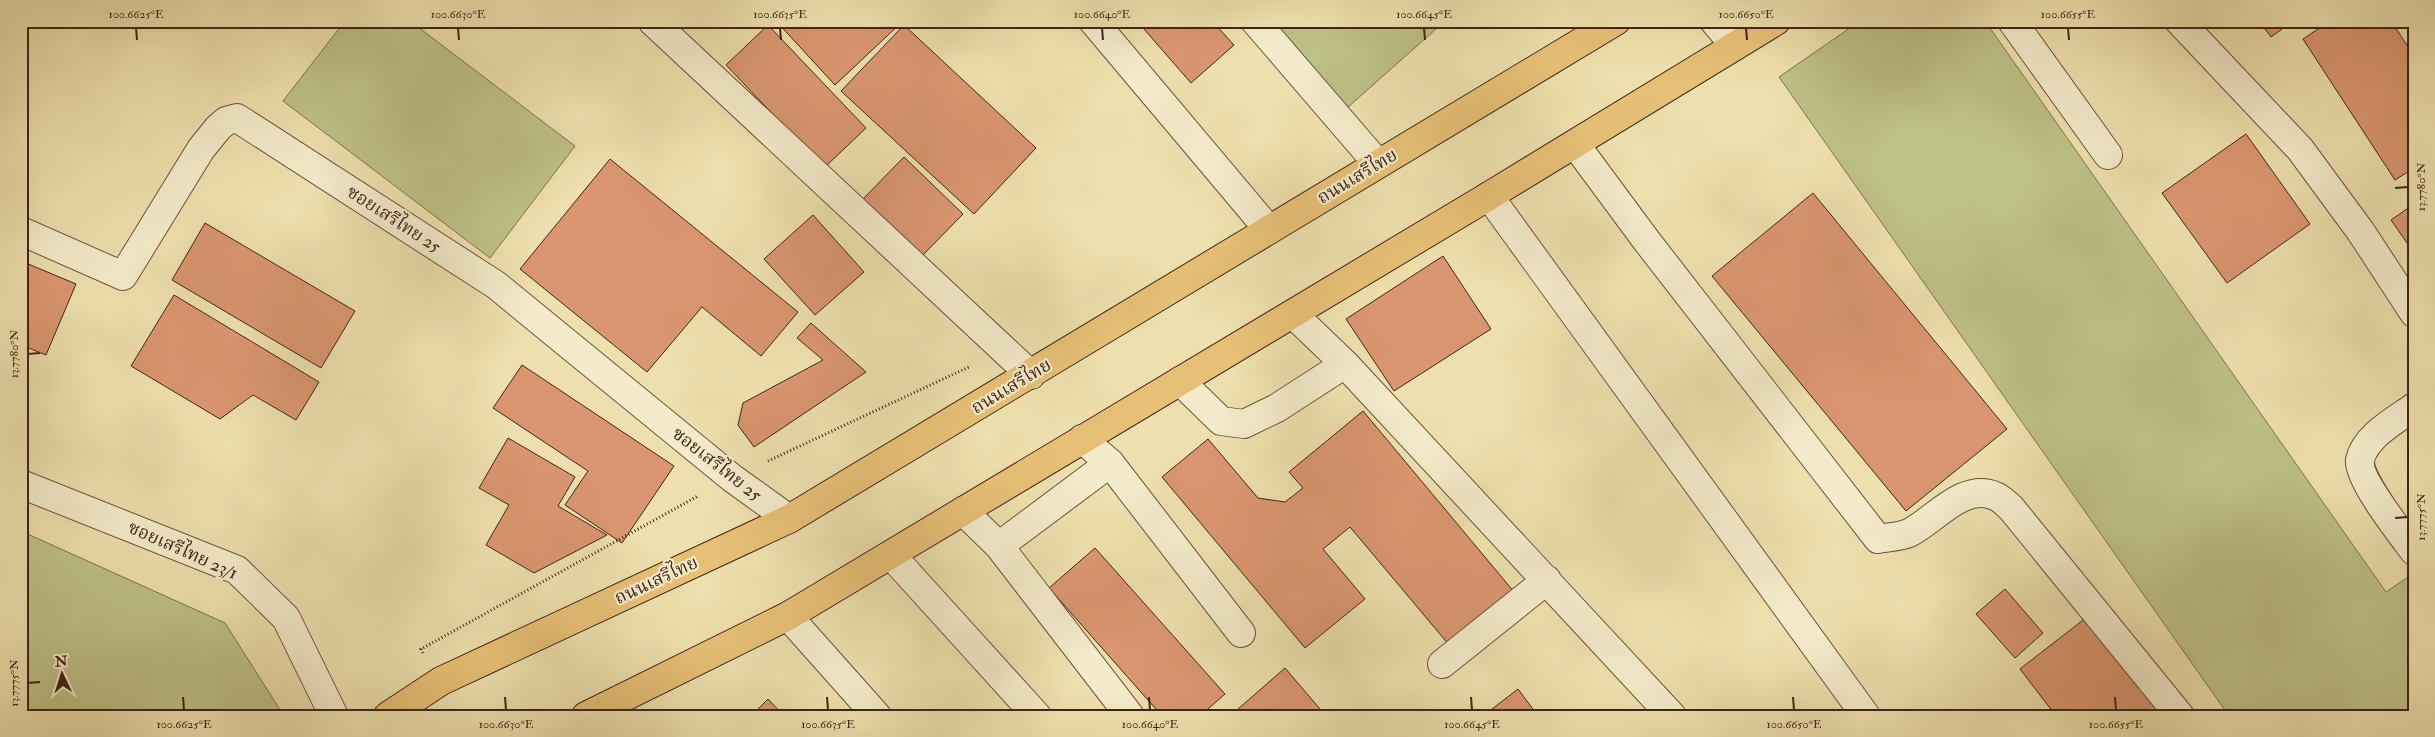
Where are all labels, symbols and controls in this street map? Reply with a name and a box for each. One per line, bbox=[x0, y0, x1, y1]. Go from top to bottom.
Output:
text: 100.6625°E bbox=[108, 7, 164, 22]
text: 100.6630°E bbox=[431, 7, 486, 22]
text: 100.6635°E bbox=[753, 7, 807, 22]
text: 100.6640°E bbox=[1074, 7, 1131, 22]
text: 100.6645°E bbox=[1396, 7, 1452, 22]
text: 100.6650°E bbox=[1718, 7, 1774, 22]
text: 100.6655°E bbox=[2041, 7, 2096, 22]
street label: ถนนเสรีไทย bbox=[1312, 143, 1402, 209]
text: 13.7780°N bbox=[2414, 162, 2429, 211]
street label: ซอยเสรีไทย 25 bbox=[342, 180, 446, 258]
text: 13.7780°N bbox=[7, 329, 22, 378]
street label: ถนนเสรีไทย bbox=[966, 353, 1056, 419]
street label: ซอยเสรีไทย 25 bbox=[667, 421, 767, 507]
text: 13.7775°N bbox=[2414, 493, 2429, 541]
street label: ซอยเสรีไทย 23/1 bbox=[124, 515, 242, 585]
street label: ถนนเสรีไทย bbox=[610, 550, 702, 610]
north arrow bbox=[38, 650, 88, 700]
text: N bbox=[53, 653, 68, 671]
text: 13.7775°N bbox=[7, 659, 22, 707]
text: 100.6625°E bbox=[156, 717, 212, 732]
text: 100.6630°E bbox=[479, 717, 534, 732]
text: 100.6635°E bbox=[801, 717, 855, 732]
text: 100.6640°E bbox=[1122, 717, 1179, 732]
text: 100.6645°E bbox=[1444, 717, 1500, 732]
text: 100.6650°E bbox=[1766, 717, 1822, 732]
text: 100.6655°E bbox=[2089, 717, 2144, 732]

